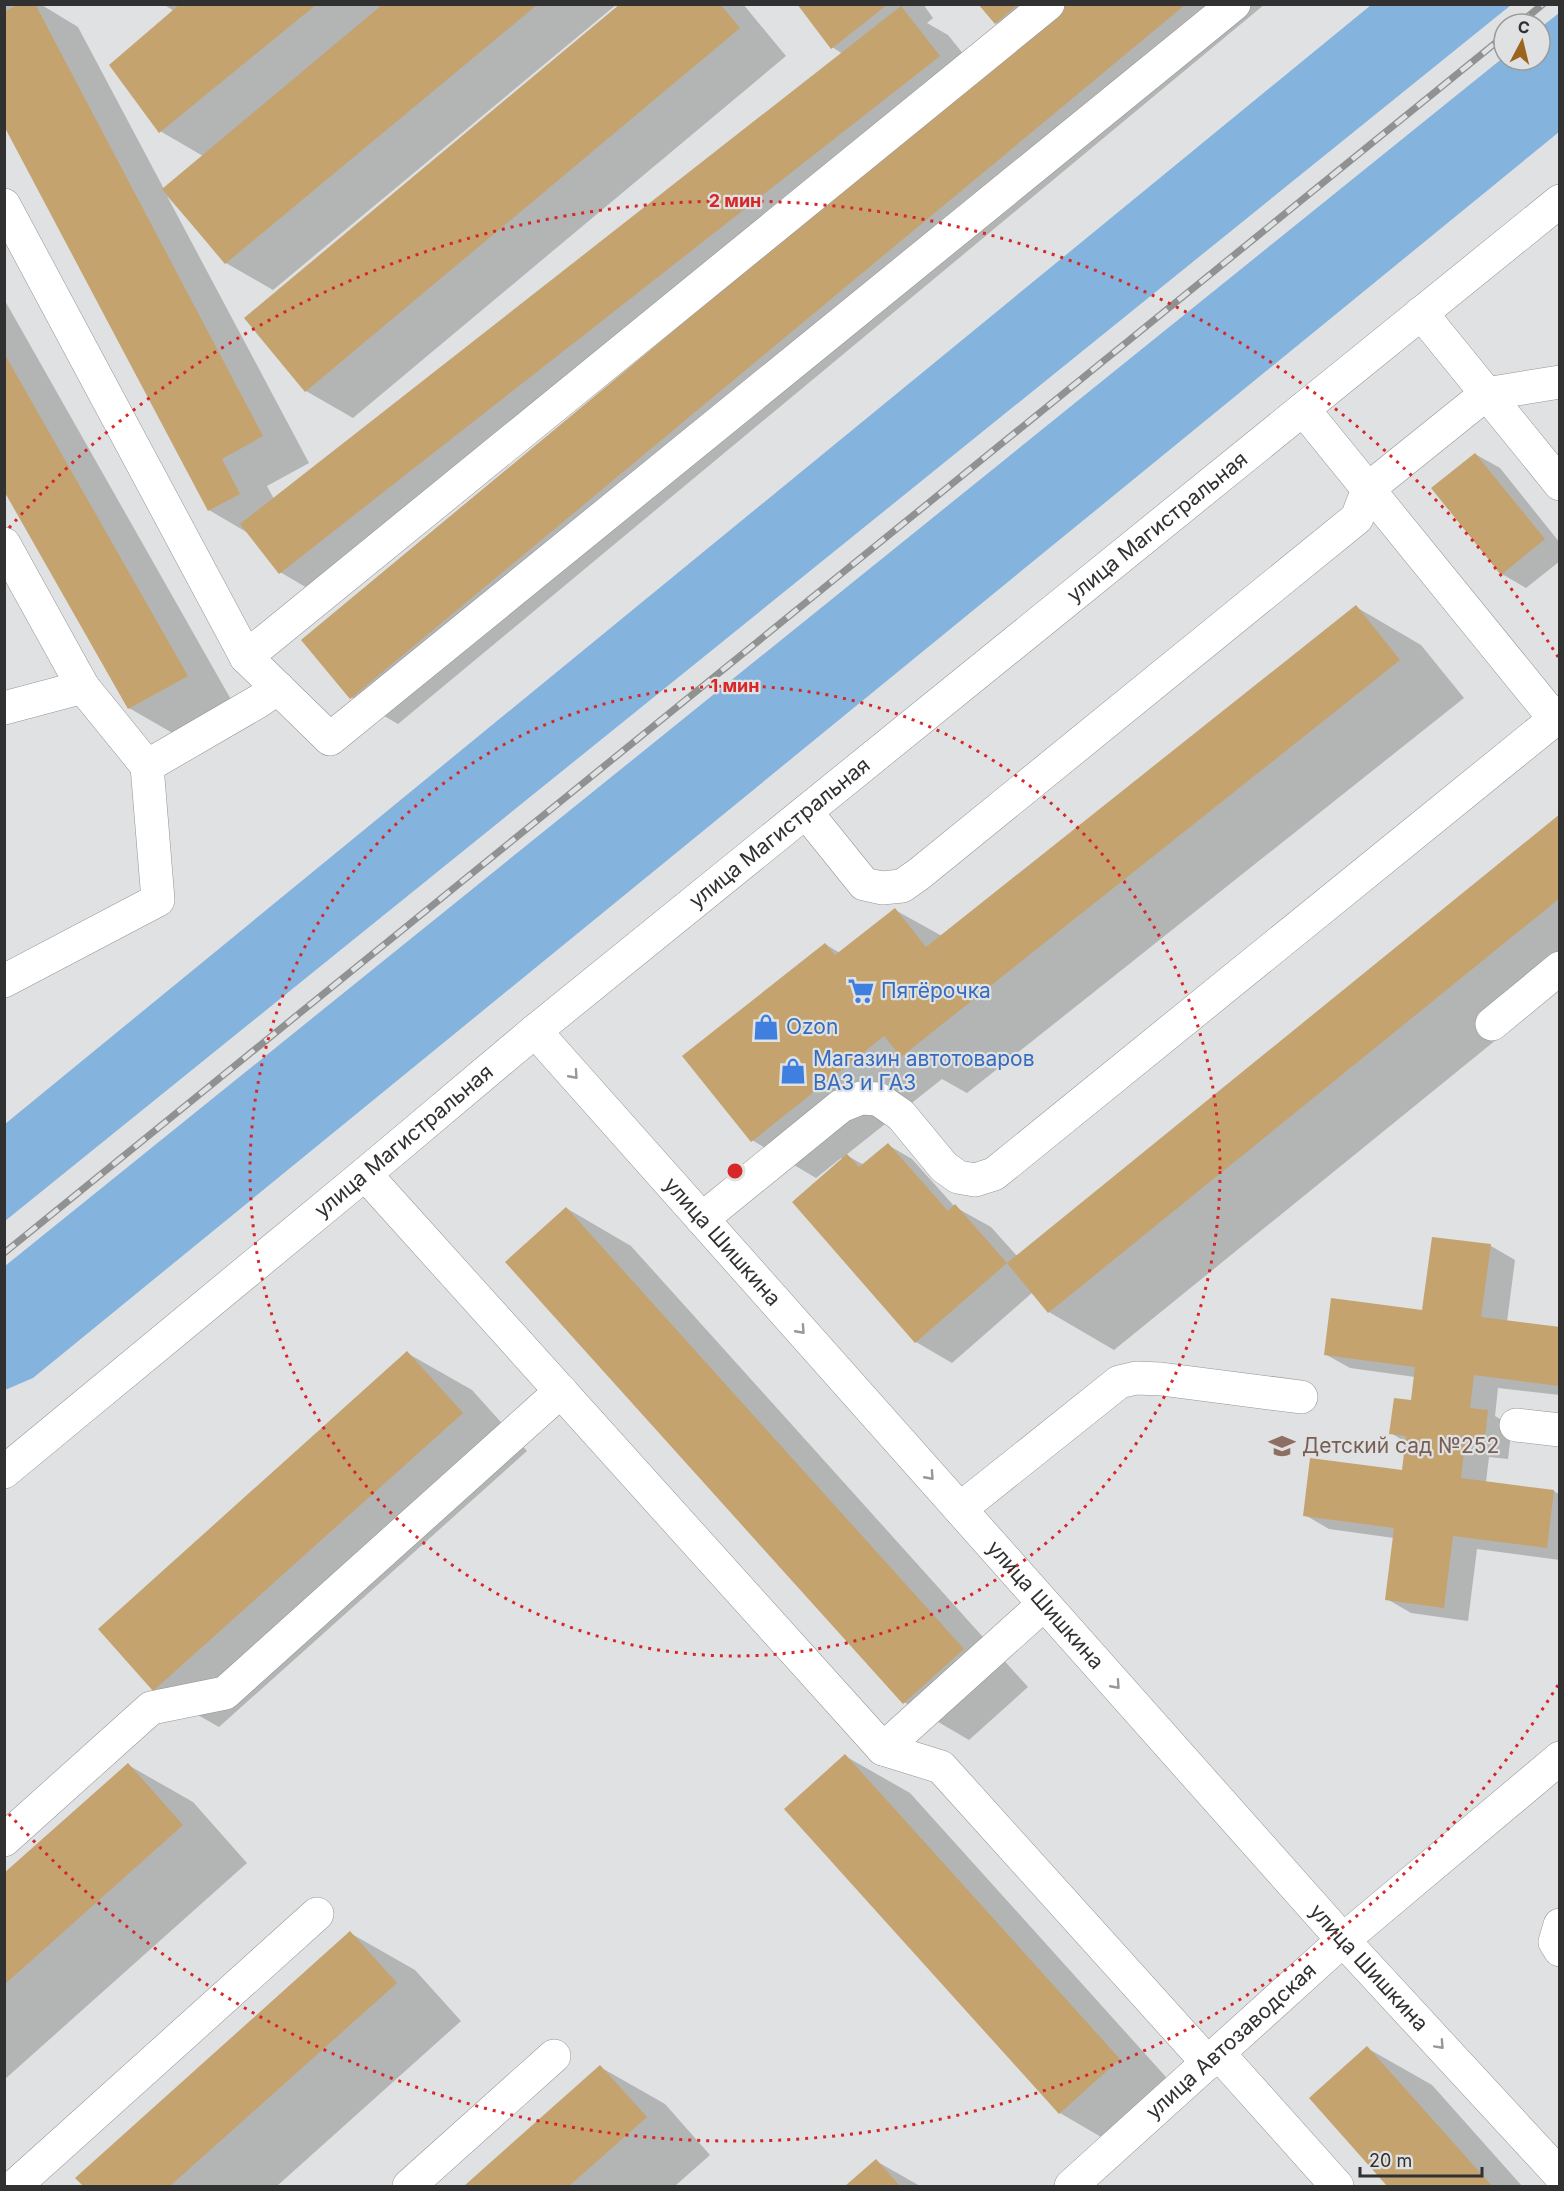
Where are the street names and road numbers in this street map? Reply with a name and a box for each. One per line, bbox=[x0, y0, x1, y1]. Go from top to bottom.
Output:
street label: улица Магистральная bbox=[1062, 446, 1252, 607]
street label: улица Магистральная bbox=[684, 752, 875, 913]
street label: улица Магистральная bbox=[309, 1059, 498, 1222]
street label: улица Шишкина bbox=[659, 1172, 786, 1311]
street label: улица Шишкина bbox=[982, 1535, 1109, 1674]
street label: улица Шишкина bbox=[1305, 1899, 1434, 2036]
street label: улица Автозаводская bbox=[1141, 1957, 1321, 2124]

